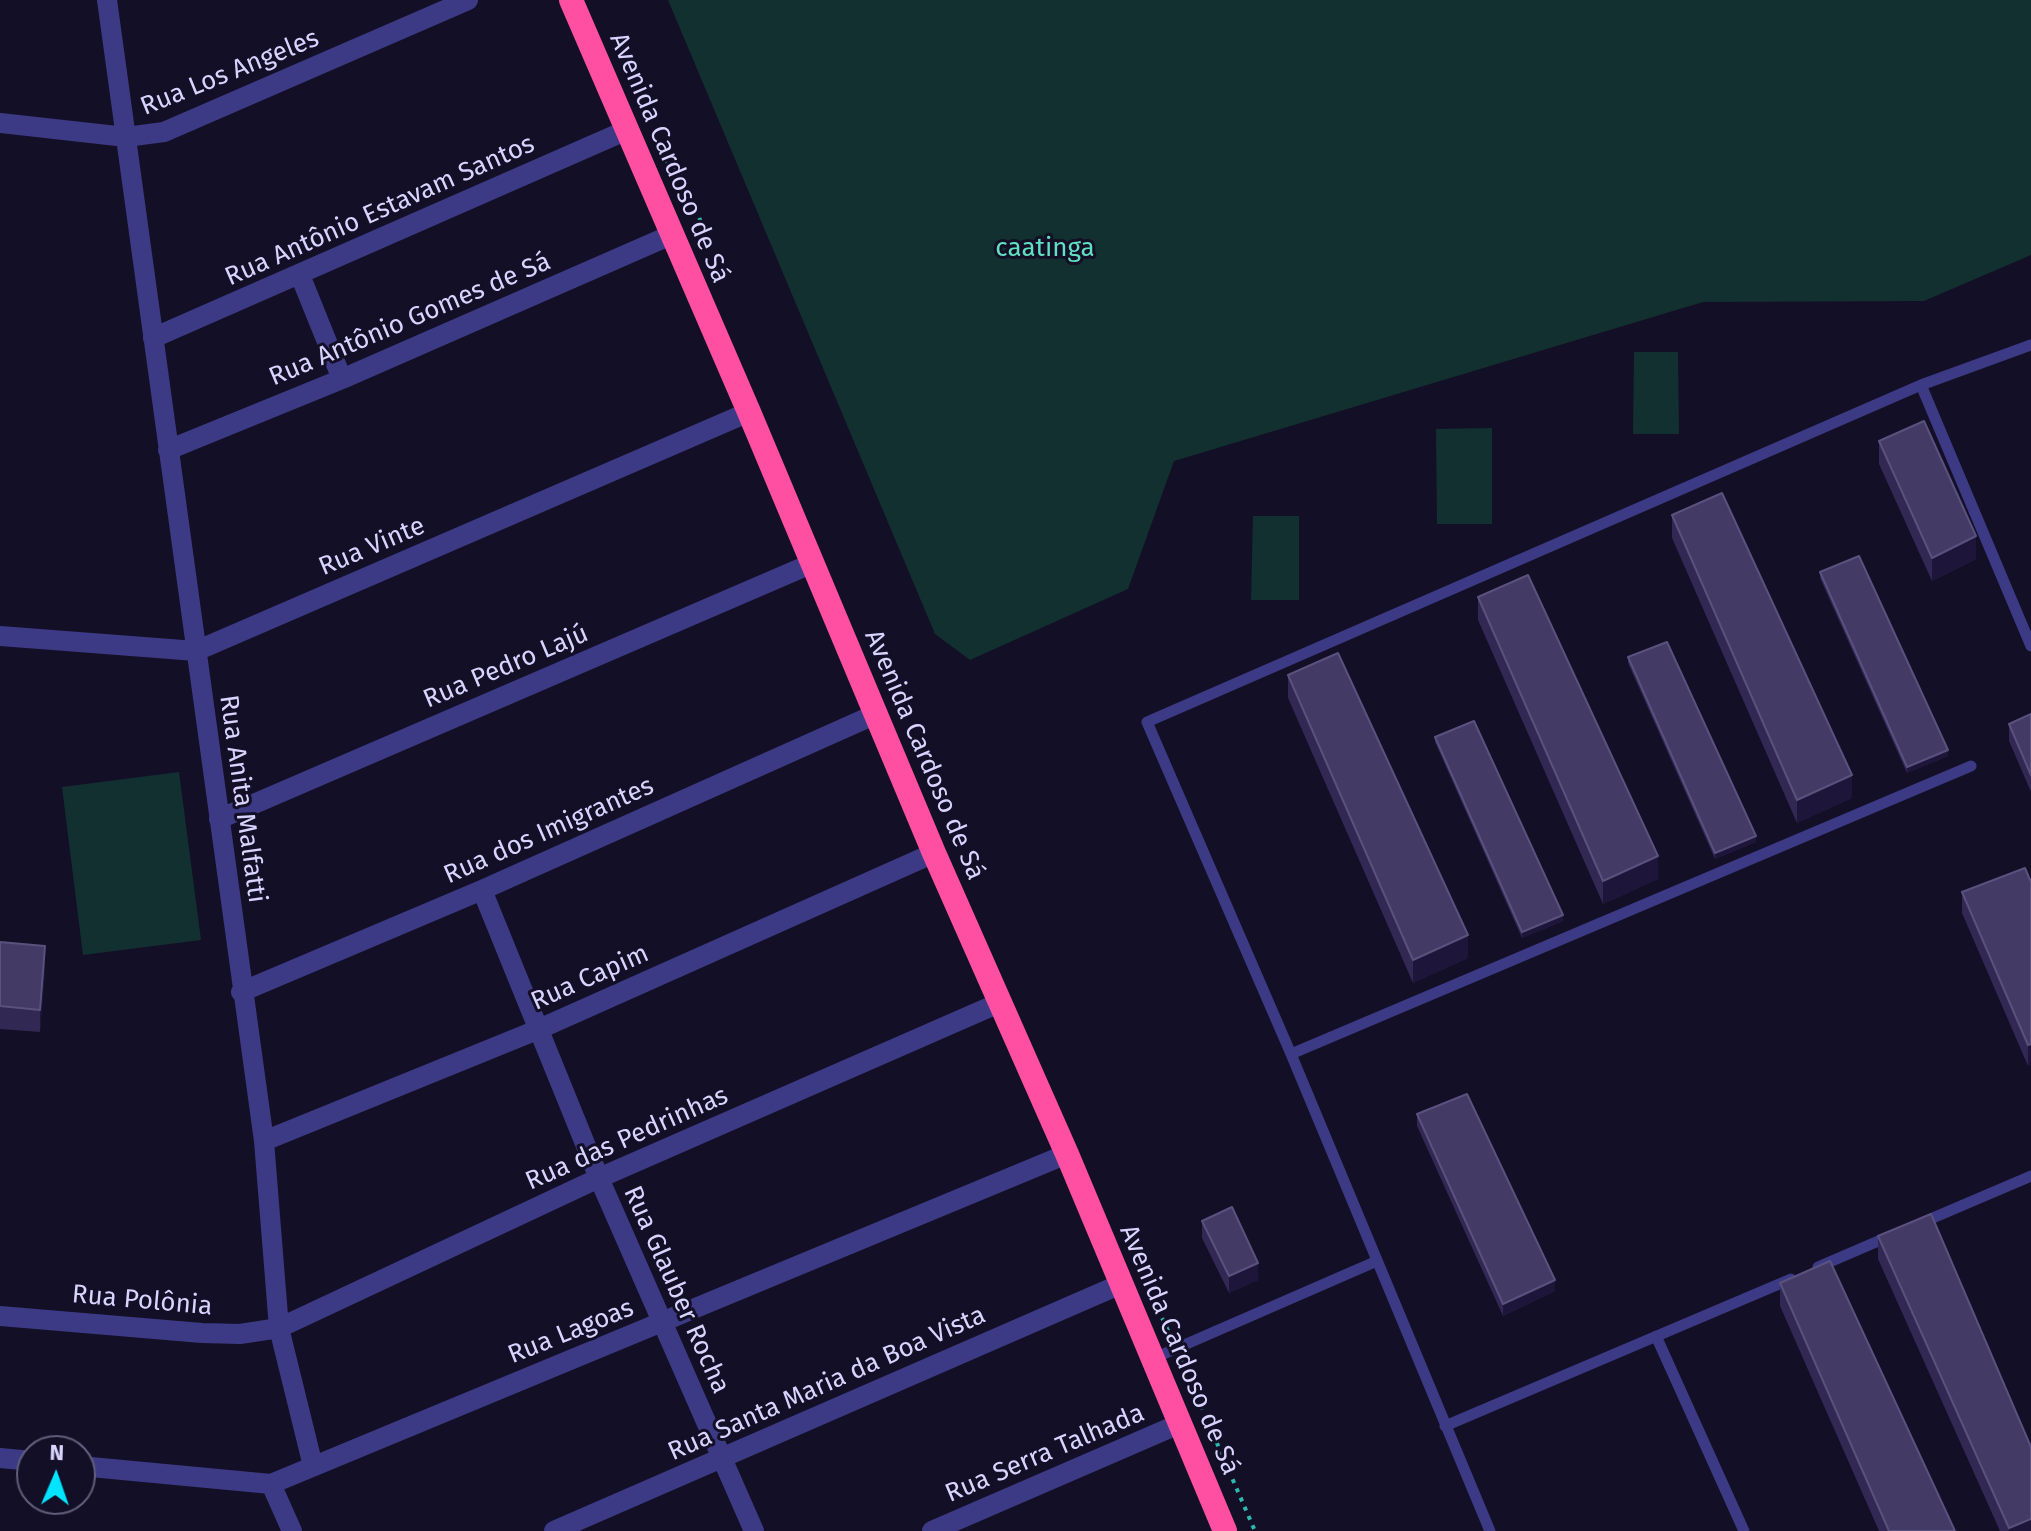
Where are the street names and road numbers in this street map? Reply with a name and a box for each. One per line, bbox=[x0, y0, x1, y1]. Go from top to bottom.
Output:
street label: Rua Los Angeles bbox=[136, 23, 324, 123]
street label: Avenida Cardoso de Sá bbox=[602, 28, 736, 288]
street label: Rua Antônio Estavam Santos bbox=[221, 129, 539, 293]
street label: Rua Antônio Gomes de Sá bbox=[265, 246, 555, 394]
street label: Rua Vinte bbox=[314, 511, 430, 583]
street label: Rua Pedro Lajú bbox=[419, 618, 593, 716]
street label: Avenida Cardoso de Sá bbox=[857, 625, 991, 885]
street label: Rua Anita Malfatti bbox=[212, 693, 272, 905]
street label: Rua dos Imigrantes bbox=[439, 771, 659, 891]
street label: Rua Capim bbox=[526, 938, 654, 1018]
street label: Rua das Pedrinhas bbox=[521, 1080, 733, 1198]
street label: Rua Glauber Rocha bbox=[616, 1181, 736, 1399]
street label: Avenida Cardoso de Sá bbox=[1112, 1220, 1246, 1480]
street label: Rua Polônia bbox=[71, 1279, 213, 1323]
street label: Rua Lagoas bbox=[504, 1293, 638, 1371]
street label: Rua Santa Maria da Boa Vista bbox=[663, 1300, 991, 1468]
street label: Rua Serra Talhada bbox=[941, 1398, 1149, 1510]

